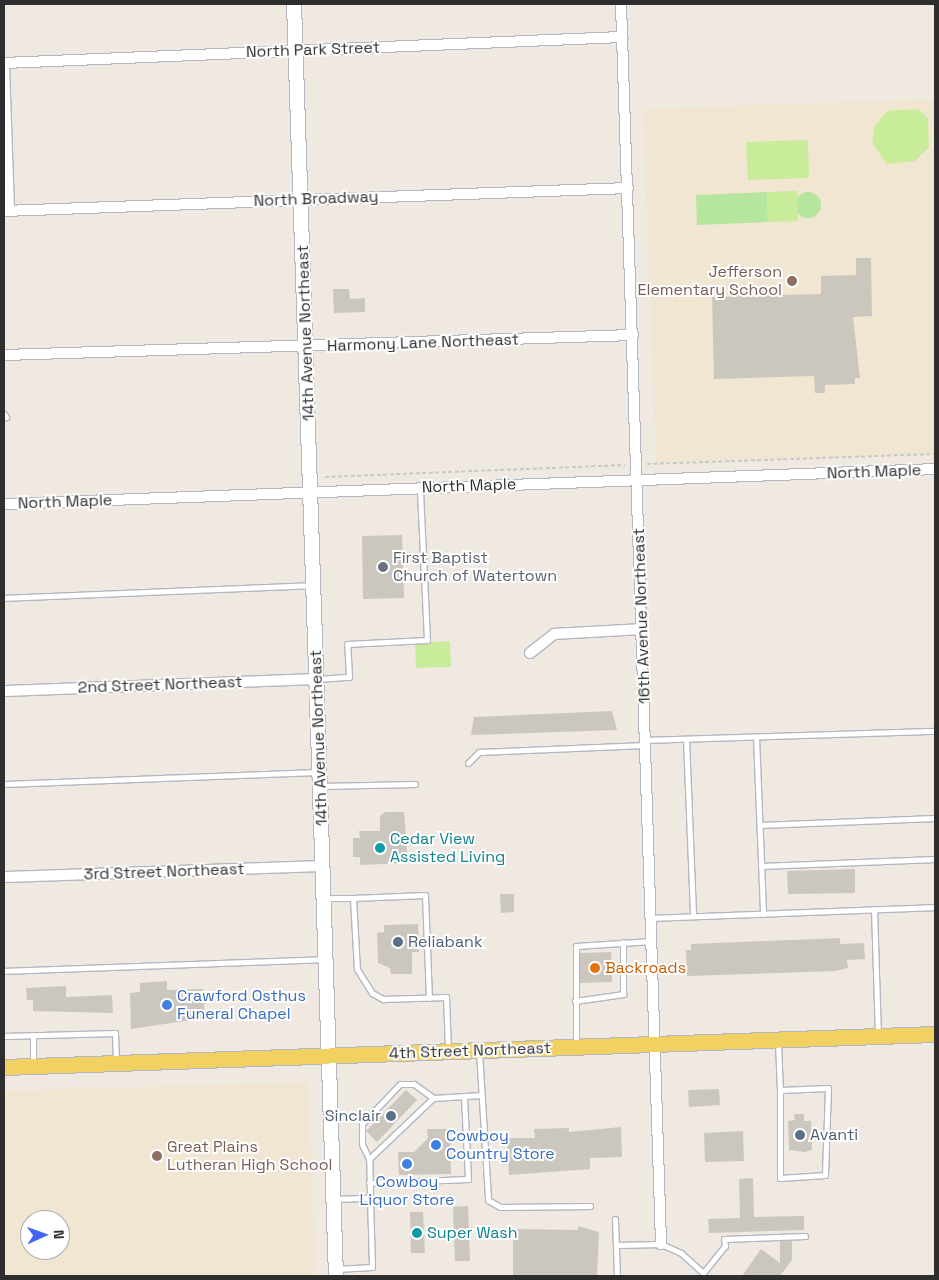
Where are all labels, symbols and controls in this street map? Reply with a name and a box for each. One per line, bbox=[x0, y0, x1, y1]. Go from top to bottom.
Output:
street label: North Park Street bbox=[246, 38, 380, 62]
street label: North Broadway bbox=[253, 187, 379, 211]
street label: 14th Avenue Northeast bbox=[293, 244, 319, 422]
place label: Jefferson Elementary School bbox=[637, 262, 782, 300]
marker: Jefferson Elementary School bbox=[786, 275, 798, 287]
street label: Harmony Lane Northeast bbox=[327, 330, 519, 356]
street label: North Maple bbox=[826, 461, 922, 483]
street label: North Maple bbox=[421, 475, 517, 497]
street label: North Maple bbox=[17, 491, 113, 513]
street label: 16th Avenue Northeast bbox=[629, 528, 655, 704]
place label: First Baptist Church of Watertown bbox=[393, 548, 557, 586]
marker: First Baptist Church of Watertown bbox=[377, 561, 389, 573]
street label: 14th Avenue Northeast bbox=[306, 649, 332, 827]
street label: 2nd Street Northeast bbox=[77, 673, 243, 697]
place label: Cedar View Assisted Living bbox=[390, 829, 505, 867]
marker: Cedar View Assisted Living bbox=[374, 842, 386, 854]
street label: 3rd Street Northeast bbox=[83, 860, 245, 884]
place label: Reliabank bbox=[408, 932, 483, 952]
marker: Reliabank bbox=[392, 936, 404, 948]
place label: Backroads bbox=[605, 958, 686, 978]
marker: Backroads bbox=[589, 962, 601, 974]
place label: Crawford Osthus Funeral Chapel bbox=[177, 986, 306, 1024]
marker: Crawford Osthus Funeral Chapel bbox=[161, 999, 173, 1011]
street label: 4th Street Northeast bbox=[389, 1039, 551, 1063]
place label: Sinclair bbox=[325, 1106, 381, 1126]
marker: Sinclair bbox=[385, 1110, 397, 1122]
place label: Avanti bbox=[810, 1125, 858, 1145]
place label: Cowboy Country Store bbox=[446, 1126, 555, 1164]
marker: Avanti bbox=[794, 1129, 806, 1141]
place label: Great Plains Lutheran High School bbox=[167, 1137, 332, 1175]
marker: Cowboy Country Store bbox=[430, 1139, 442, 1151]
marker: Great Plains Lutheran High School bbox=[151, 1150, 163, 1162]
marker: Cowboy Liquor Store bbox=[401, 1158, 413, 1170]
place label: Cowboy Liquor Store bbox=[360, 1172, 454, 1210]
north arrow bbox=[20, 1210, 70, 1260]
place label: Super Wash bbox=[427, 1223, 518, 1243]
marker: Super Wash bbox=[411, 1227, 423, 1239]
text: N bbox=[50, 1229, 68, 1240]

